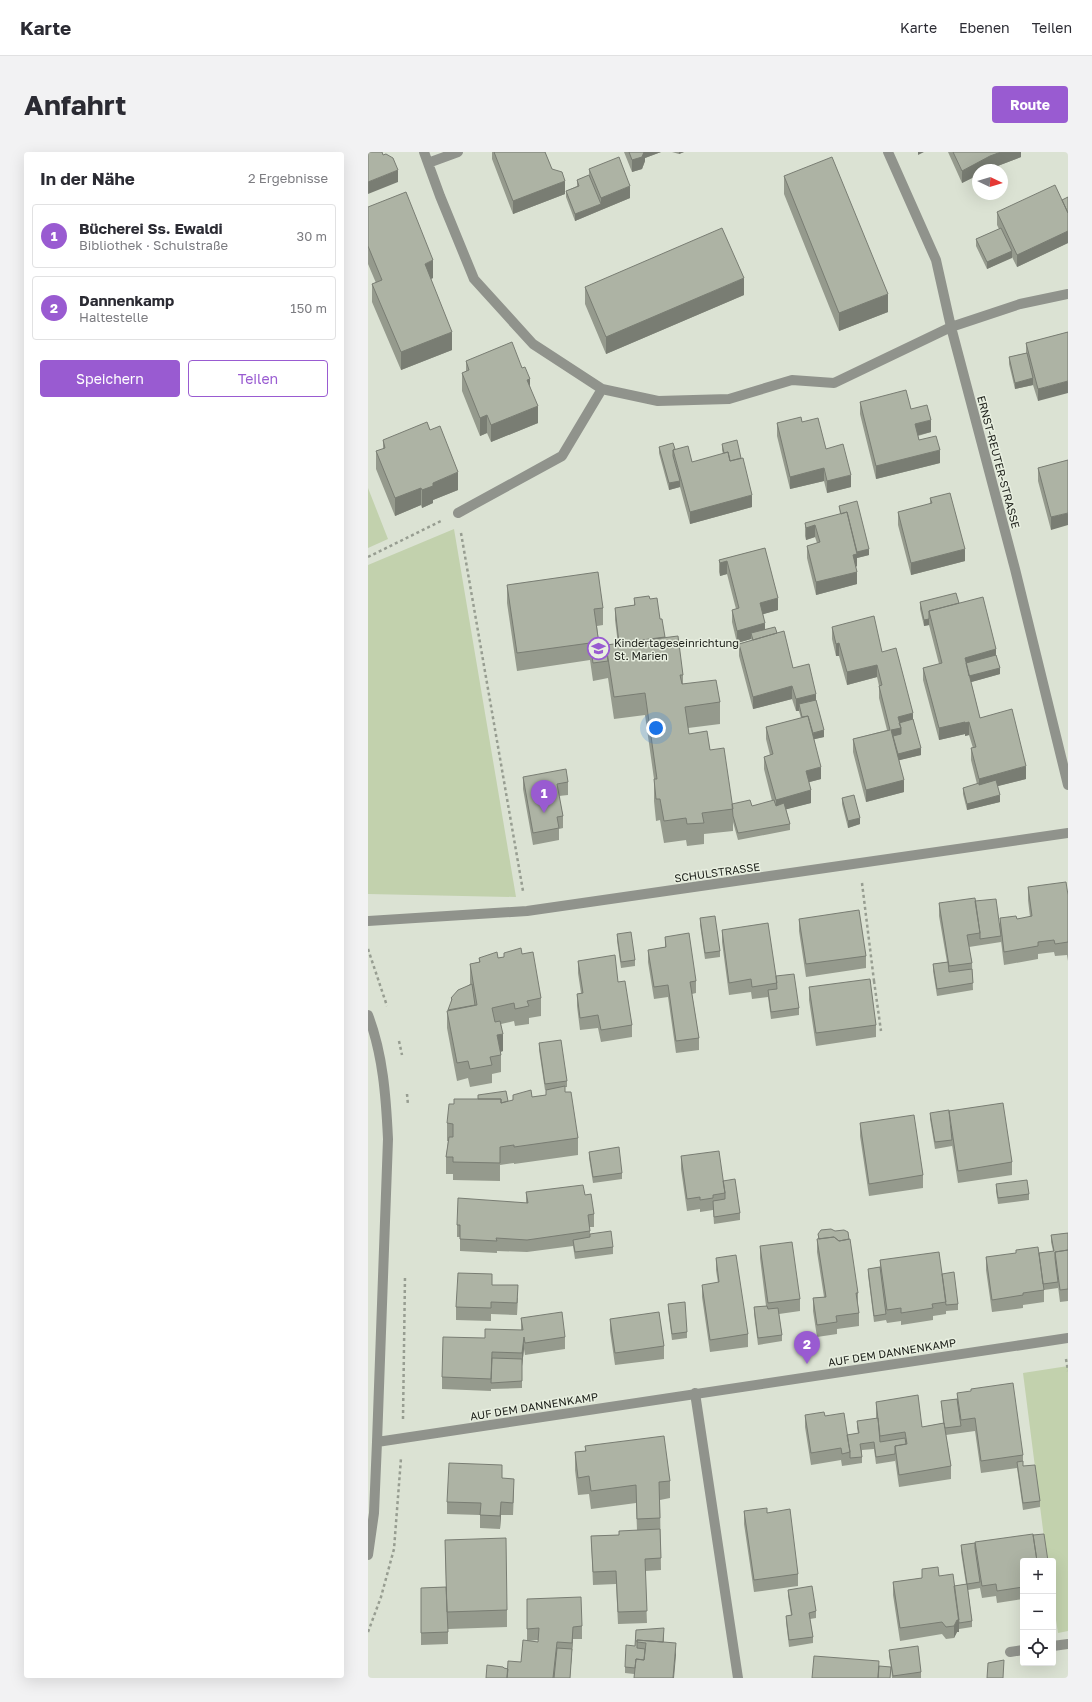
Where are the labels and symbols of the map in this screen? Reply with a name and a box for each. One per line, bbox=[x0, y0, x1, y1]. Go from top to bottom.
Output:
north arrow bbox=[972, 164, 1008, 200]
street label: ERNST-REUTER-STRASSE bbox=[975, 394, 1023, 530]
school or university icon: Kindertageseinrichtung St. Marien bbox=[585, 635, 611, 661]
place label: Kindertageseinrichtung St. Marien bbox=[614, 636, 739, 662]
your location bbox=[646, 718, 666, 738]
pin: 1 bbox=[531, 780, 557, 813]
street label: SCHULSTRASSE bbox=[673, 860, 761, 884]
pin: 2 bbox=[794, 1331, 820, 1364]
street label: AUF DEM DANNENKAMP bbox=[827, 1335, 957, 1369]
street label: AUF DEM DANNENKAMP bbox=[469, 1389, 599, 1423]

